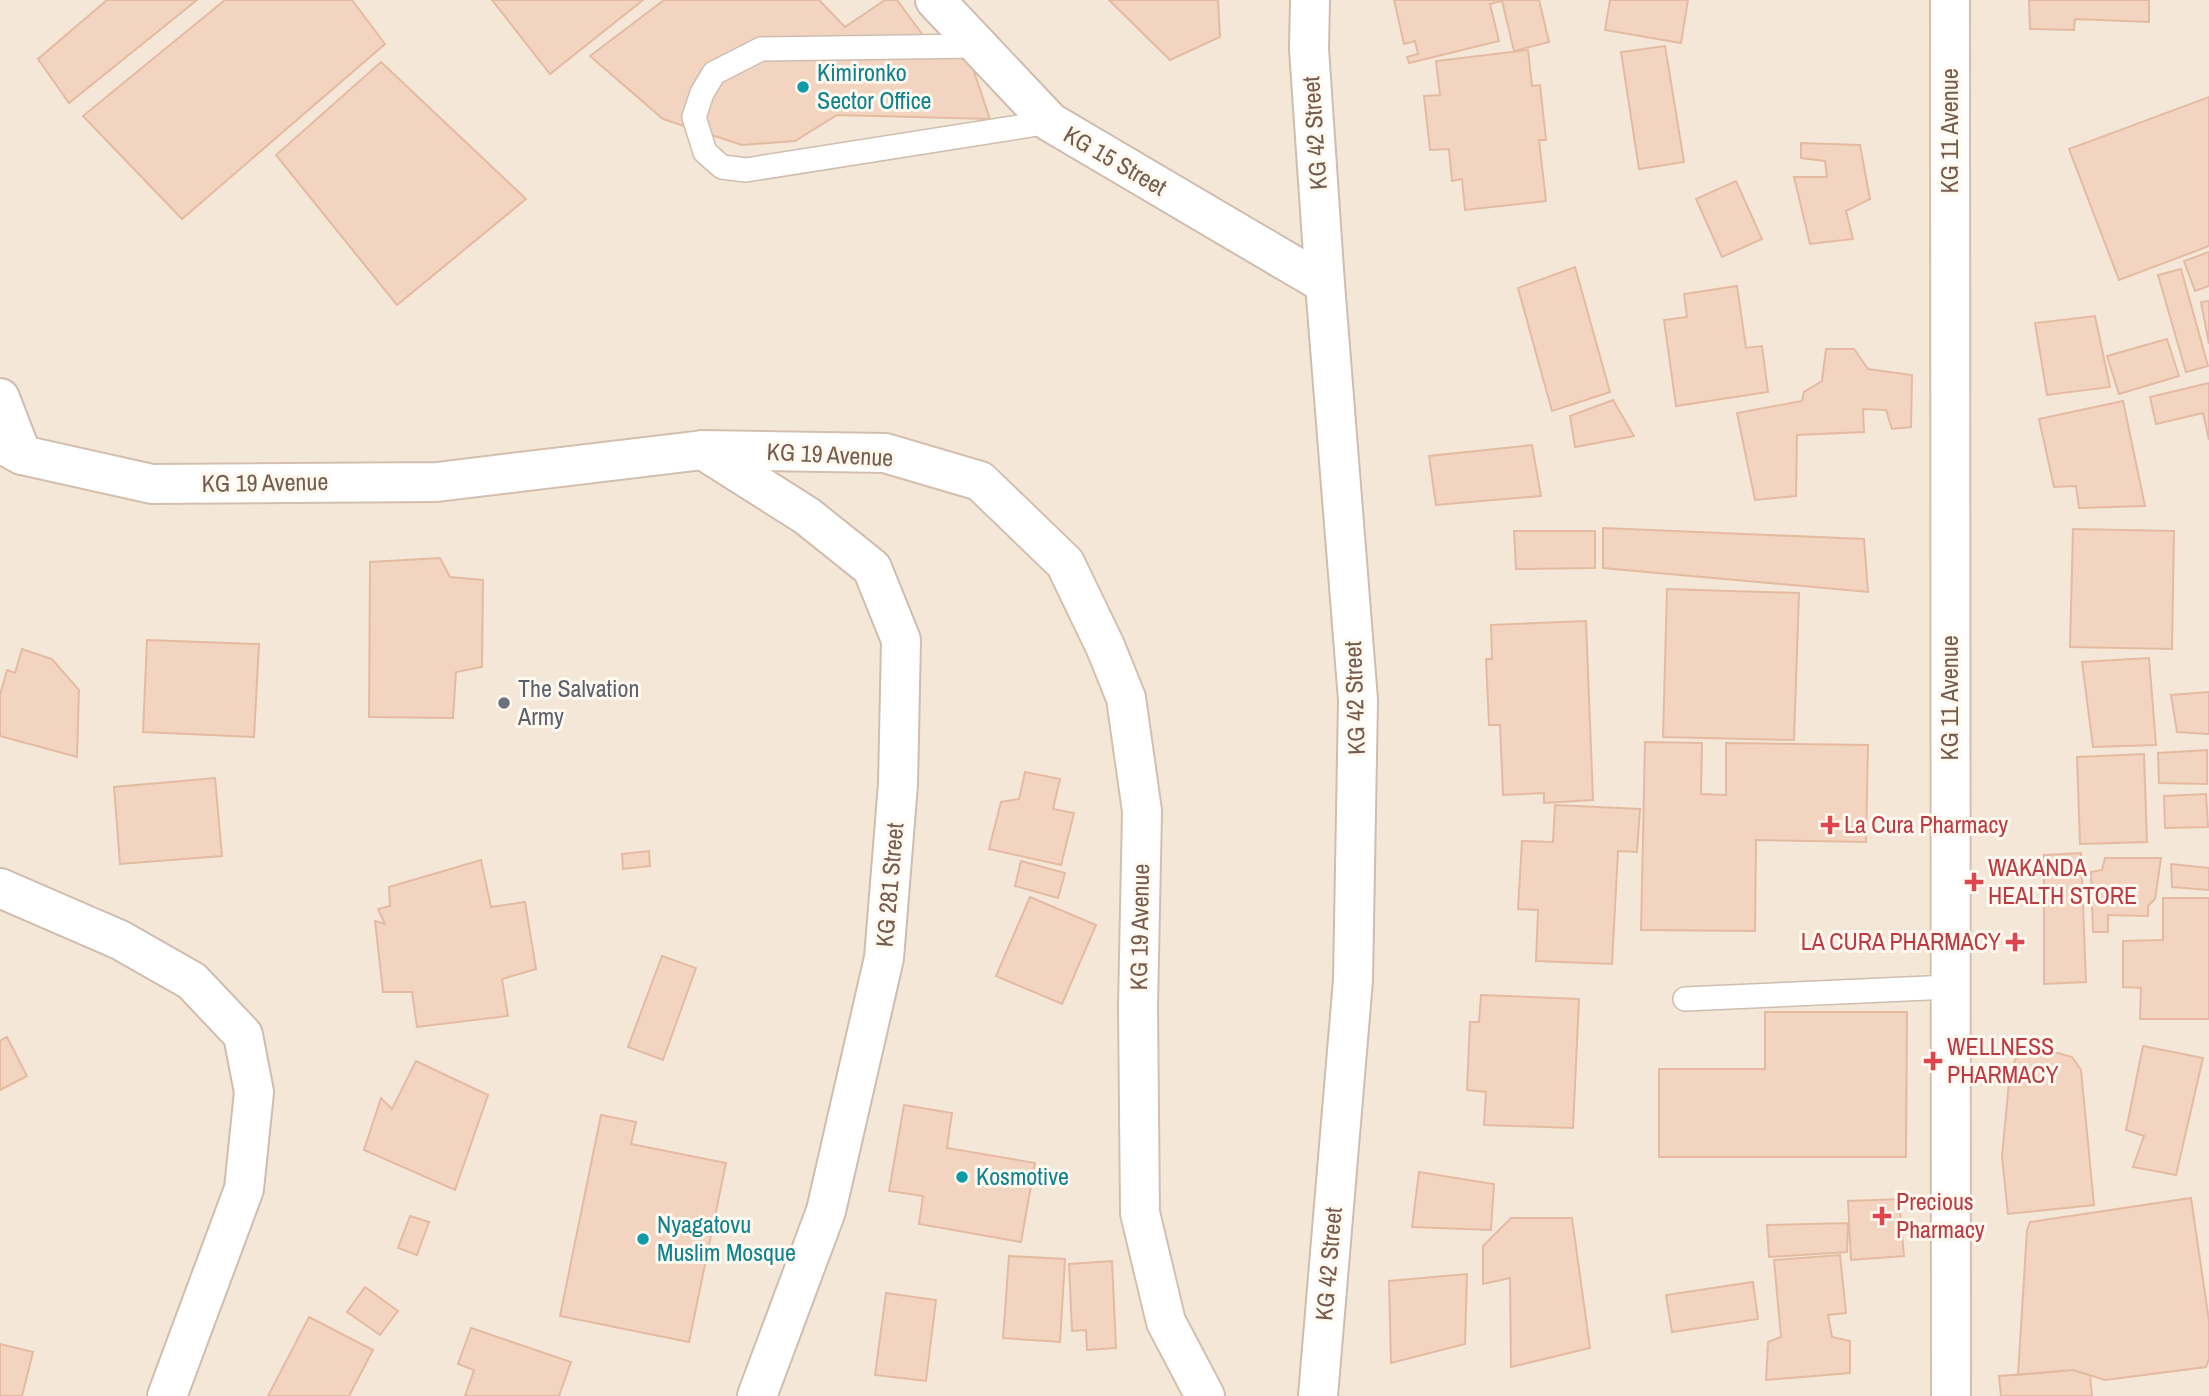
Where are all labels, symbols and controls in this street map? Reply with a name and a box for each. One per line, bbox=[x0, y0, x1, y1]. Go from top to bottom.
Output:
place label: Kimironko Sector Office bbox=[817, 56, 932, 116]
street label: KG 11 Avenue bbox=[1933, 68, 1965, 194]
street label: KG 42 Street bbox=[1294, 75, 1334, 191]
marker: Kimironko Sector Office bbox=[795, 79, 811, 95]
street label: KG 15 Street bbox=[1058, 118, 1173, 203]
street label: KG 19 Avenue bbox=[766, 435, 894, 473]
street label: KG 19 Avenue bbox=[201, 465, 329, 499]
street label: KG 11 Avenue bbox=[1933, 635, 1965, 761]
street label: KG 42 Street bbox=[1336, 640, 1372, 755]
place label: The Salvation Army bbox=[517, 672, 639, 732]
marker: The Salvation Army bbox=[496, 695, 512, 711]
place label: La Cura Pharmacy bbox=[1844, 808, 2008, 840]
marker: La Cura Pharmacy bbox=[1822, 817, 1838, 833]
street label: KG 281 Street bbox=[868, 821, 910, 948]
place label: WAKANDA HEALTH STORE bbox=[1988, 851, 2137, 911]
street label: KG 19 Avenue bbox=[1122, 863, 1156, 991]
marker: WAKANDA HEALTH STORE bbox=[1966, 874, 1982, 890]
place label: LA CURA PHARMACY bbox=[1801, 925, 2001, 957]
marker: LA CURA PHARMACY bbox=[2007, 934, 2023, 950]
place label: WELLNESS PHARMACY bbox=[1947, 1030, 2059, 1090]
marker: WELLNESS PHARMACY bbox=[1925, 1053, 1941, 1069]
place label: Kosmotive bbox=[976, 1160, 1069, 1192]
marker: Kosmotive bbox=[954, 1169, 970, 1185]
place label: Precious Pharmacy bbox=[1896, 1185, 1985, 1245]
street label: KG 42 Street bbox=[1307, 1205, 1349, 1322]
place label: Nyagatovu Muslim Mosque bbox=[657, 1208, 796, 1268]
marker: Precious Pharmacy bbox=[1874, 1208, 1890, 1224]
marker: Nyagatovu Muslim Mosque bbox=[635, 1231, 651, 1247]

